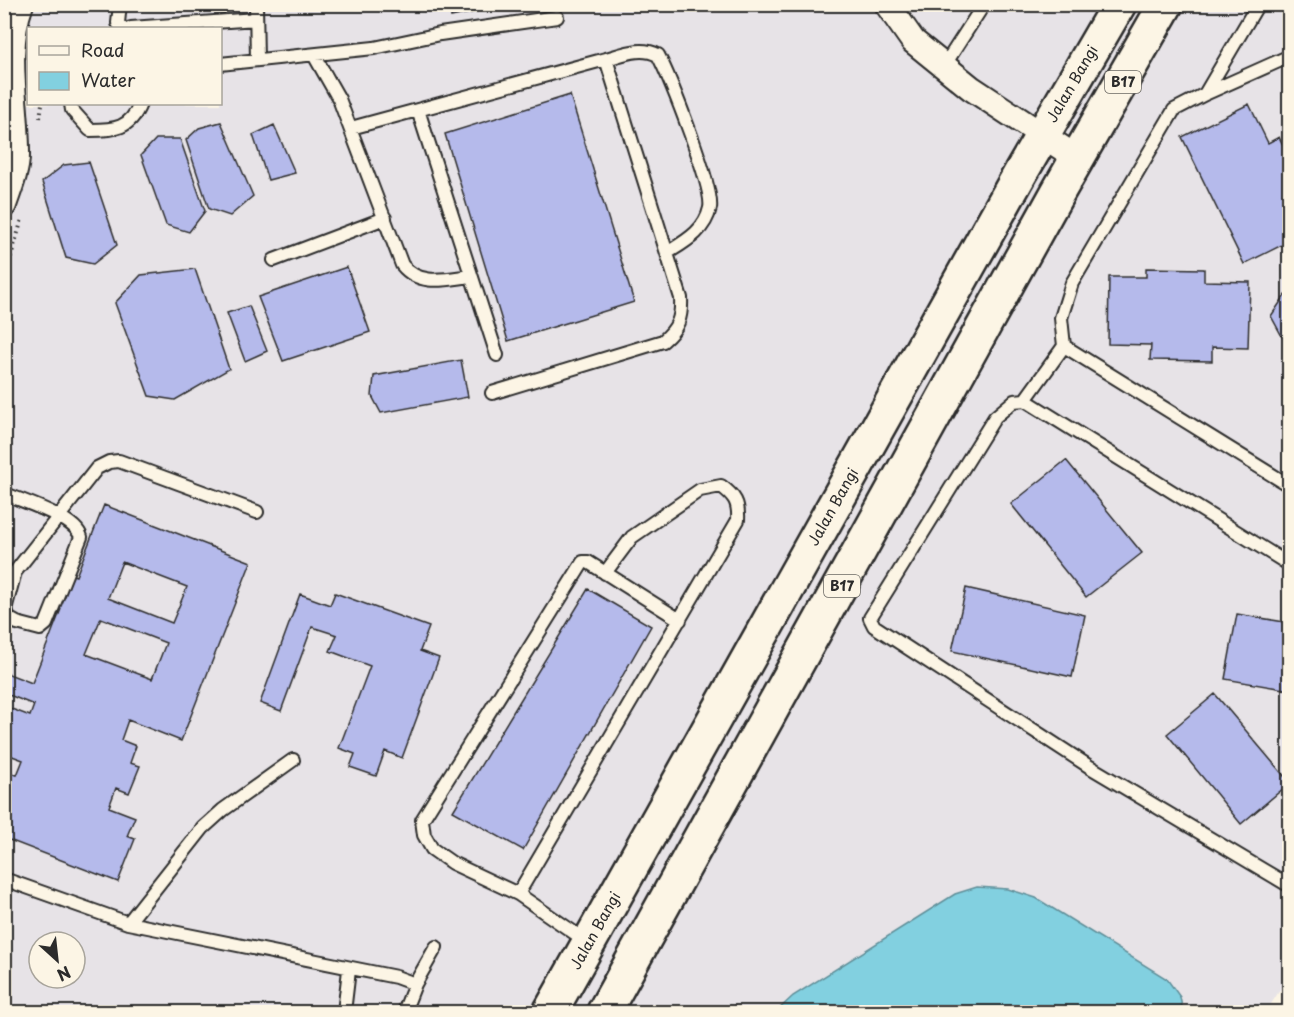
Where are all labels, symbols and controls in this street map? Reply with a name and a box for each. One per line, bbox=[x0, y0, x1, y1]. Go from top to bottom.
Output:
legend bbox=[27, 27, 222, 105]
text: Road bbox=[81, 36, 125, 63]
street label: Jalan Bangi bbox=[1040, 40, 1103, 126]
text: Water bbox=[81, 66, 136, 93]
road number: B17 bbox=[1105, 71, 1141, 93]
street label: Jalan Bangi bbox=[801, 463, 863, 549]
road number: B17 bbox=[824, 575, 860, 597]
street label: Jalan Bangi bbox=[563, 887, 625, 973]
north arrow bbox=[27, 930, 87, 990]
text: N bbox=[53, 961, 75, 988]

